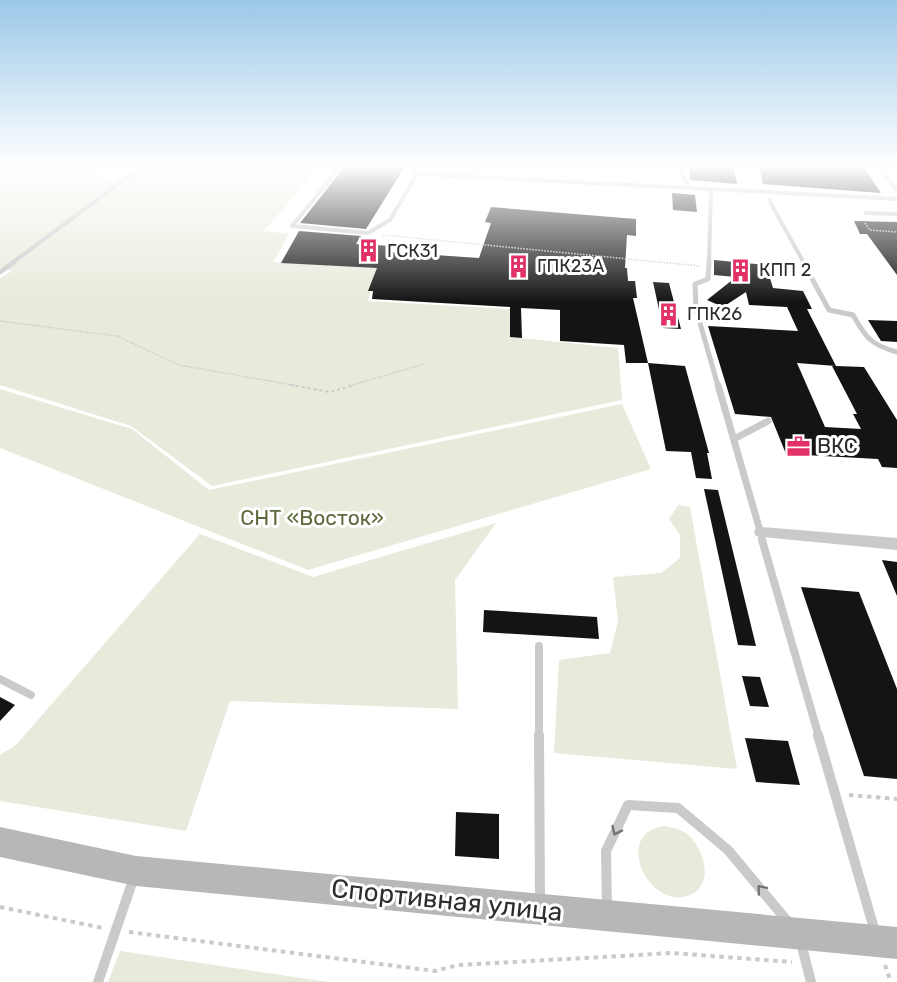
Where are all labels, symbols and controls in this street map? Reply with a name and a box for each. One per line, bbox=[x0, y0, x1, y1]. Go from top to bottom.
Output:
building icon: ГСК31 bbox=[356, 238, 382, 264]
place label: ГСК31 bbox=[387, 240, 438, 262]
building icon: ГПК23А bbox=[506, 253, 532, 279]
place label: ГПК23А bbox=[537, 255, 604, 277]
building icon: КПП 2 bbox=[728, 257, 754, 283]
place label: КПП 2 bbox=[759, 259, 811, 281]
building icon: ГПК26 bbox=[656, 301, 682, 327]
place label: ГПК26 bbox=[687, 303, 742, 325]
office icon: ВКС bbox=[786, 433, 812, 459]
place label: ВКС bbox=[817, 433, 858, 458]
park label: СНТ «Восток» bbox=[240, 505, 384, 530]
one-way arrow bbox=[611, 824, 623, 835]
street label: Спортивная улица bbox=[330, 873, 564, 928]
one-way arrow bbox=[757, 885, 768, 896]

